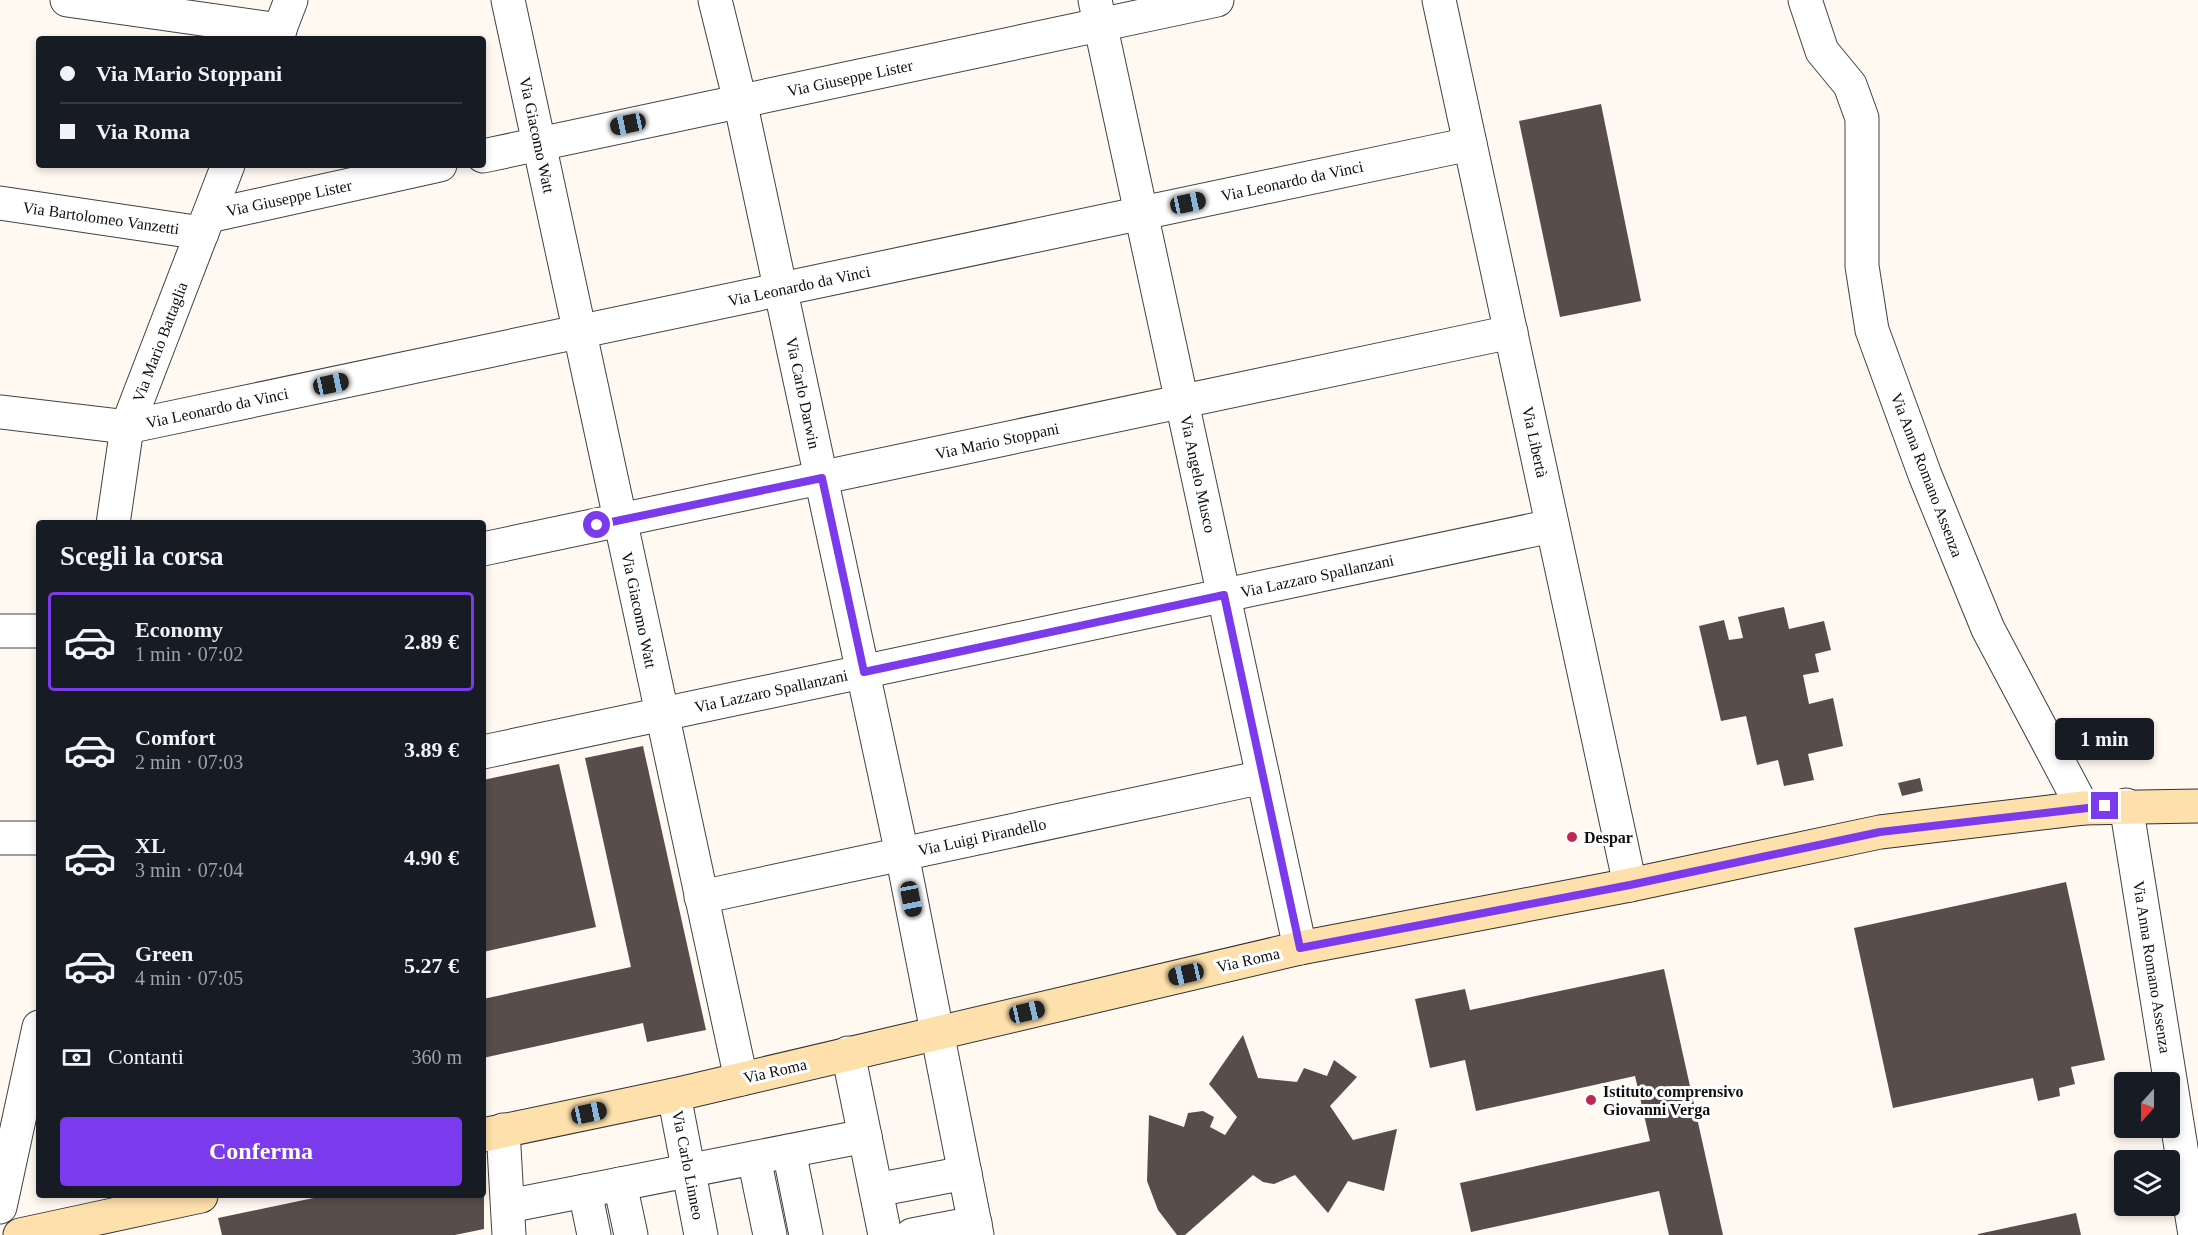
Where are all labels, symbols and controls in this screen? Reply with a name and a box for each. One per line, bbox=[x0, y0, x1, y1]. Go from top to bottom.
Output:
street label: Via Giuseppe Lister bbox=[786, 56, 915, 101]
text: Via Mario Stoppani bbox=[96, 61, 282, 86]
street label: Via Giacomo Watt bbox=[516, 75, 558, 195]
car bbox=[609, 111, 647, 137]
text: Via Roma bbox=[96, 119, 190, 144]
street label: Via Leonardo da Vinci bbox=[1219, 158, 1365, 204]
street label: Via Giuseppe Lister bbox=[225, 176, 354, 221]
car bbox=[1169, 190, 1207, 216]
street label: Via Bartolomeo Vanzetti bbox=[22, 199, 181, 237]
street label: Via Leonardo da Vinci bbox=[726, 263, 872, 309]
street label: Via Mario Battaglia bbox=[129, 280, 192, 405]
street label: Via Carlo Darwin bbox=[783, 336, 823, 450]
car bbox=[312, 371, 350, 397]
street label: Via Leonardo da Vinci bbox=[144, 385, 290, 431]
street label: Via Anna Romano Assenza bbox=[1888, 390, 1966, 560]
street label: Via Libertà bbox=[1519, 405, 1551, 479]
street label: Via Angelo Musco bbox=[1176, 414, 1219, 535]
street label: Via Mario Stoppani bbox=[934, 419, 1061, 463]
route start bbox=[583, 511, 610, 538]
text: Scegli la corsa bbox=[60, 541, 223, 571]
street label: Via Giacomo Watt bbox=[618, 550, 660, 670]
street label: Via Lazzaro Spallanzani bbox=[1239, 551, 1396, 602]
icon: car bbox=[63, 615, 117, 669]
text: Economy bbox=[135, 617, 223, 642]
text: 2.89 € bbox=[404, 629, 459, 654]
text: 1 min · 07:02 bbox=[135, 643, 243, 665]
street label: Via Lazzaro Spallanzani bbox=[693, 666, 850, 717]
callout: 1 min bbox=[2056, 719, 2154, 761]
icon: car bbox=[63, 723, 117, 777]
text: Comfort bbox=[135, 725, 216, 750]
text: 1 min bbox=[2080, 728, 2129, 750]
text: 3.89 € bbox=[404, 737, 459, 762]
text: 2 min · 07:03 bbox=[135, 751, 243, 773]
route end bbox=[2091, 792, 2118, 819]
street label: Via Luigi Pirandello bbox=[916, 815, 1048, 860]
place label: Despar bbox=[1584, 829, 1633, 847]
marker: Despar bbox=[1565, 830, 1579, 844]
icon: car bbox=[63, 831, 117, 885]
text: XL bbox=[135, 833, 166, 858]
text: 4.90 € bbox=[404, 845, 459, 870]
text: 3 min · 07:04 bbox=[135, 859, 243, 881]
street label: Via Anna Romano Assenza bbox=[2130, 879, 2174, 1055]
car bbox=[899, 880, 923, 918]
icon: car bbox=[63, 939, 117, 993]
text: Green bbox=[135, 941, 193, 966]
street label: Via Roma bbox=[1215, 944, 1281, 976]
text: 5.27 € bbox=[404, 953, 459, 978]
car bbox=[1166, 961, 1206, 987]
text: 4 min · 07:05 bbox=[135, 967, 243, 989]
car bbox=[1007, 999, 1047, 1025]
icon: cash bbox=[60, 1041, 93, 1074]
text: Contanti bbox=[108, 1044, 184, 1069]
text: 360 m bbox=[411, 1046, 462, 1068]
street label: Via Roma bbox=[742, 1055, 808, 1087]
north arrow bbox=[2114, 1072, 2180, 1138]
map controls bbox=[2114, 1072, 2180, 1216]
place label: Istituto comprensivo Giovanni Verga bbox=[1603, 1083, 1744, 1119]
marker: Istituto comprensivo Giovanni Verga bbox=[1584, 1093, 1598, 1107]
car bbox=[570, 1100, 608, 1126]
street label: Via Carlo Linneo bbox=[669, 1109, 707, 1221]
button: Conferma bbox=[60, 1117, 462, 1186]
button: layers bbox=[2114, 1150, 2180, 1216]

